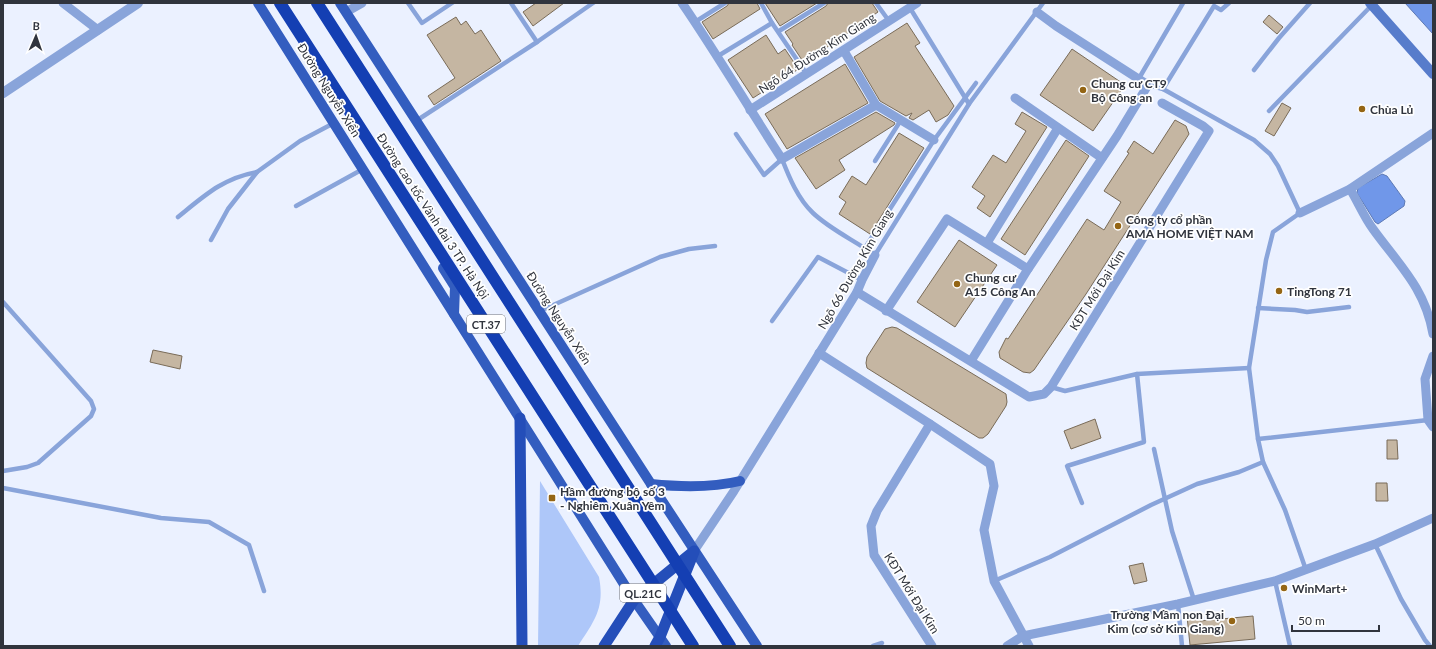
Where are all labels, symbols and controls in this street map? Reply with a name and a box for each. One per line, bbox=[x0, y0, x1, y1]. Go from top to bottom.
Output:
street label: Ngõ 64 Đường Kim Giang bbox=[756, 10, 878, 96]
north arrow bbox=[16, 16, 56, 56]
text: B bbox=[33, 19, 40, 32]
street label: Đường Nguyễn Xiển bbox=[294, 40, 364, 140]
place label: Chung cư CT9 Bộ Công an bbox=[1091, 76, 1167, 105]
marker: Chung cư CT9 Bộ Công an bbox=[1078, 85, 1088, 95]
place label: Chùa Lủ bbox=[1370, 102, 1413, 117]
marker: Chùa Lủ bbox=[1357, 104, 1367, 114]
street label: Đường cao tốc Vành đai 3 TP. Hà Nội bbox=[374, 130, 492, 302]
street label: Ngõ 66 Đường Kim Giang bbox=[814, 206, 896, 332]
place label: Công ty cổ phần AMA HOME VIỆT NAM bbox=[1125, 212, 1254, 241]
marker: Công ty cổ phần AMA HOME VIỆT NAM bbox=[1113, 221, 1123, 231]
street label: KĐT Mới Đại Kim bbox=[1066, 247, 1128, 333]
street label: Đường Nguyễn Xiển bbox=[523, 269, 595, 367]
place label: Chung cư A15 Công An bbox=[964, 270, 1036, 299]
marker: Chung cư A15 Công An bbox=[952, 279, 962, 289]
place label: TingTong 71 bbox=[1287, 284, 1352, 299]
marker: TingTong 71 bbox=[1274, 286, 1284, 296]
road number: CT.37 bbox=[467, 315, 505, 333]
place label: Hầm đường bộ số 3 - Nghiêm Xuân Yêm bbox=[560, 484, 665, 513]
marker: Hầm đường bộ số 3 - Nghiêm Xuân Yêm bbox=[547, 493, 557, 503]
street label: KĐT Mới Đại Kim bbox=[881, 550, 943, 636]
place label: WinMart+ bbox=[1292, 581, 1347, 596]
marker: WinMart+ bbox=[1279, 583, 1289, 593]
road number: QL.21C bbox=[620, 584, 666, 602]
place label: Trường Mầm non Đại Kim (cơ sở Kim Giang) bbox=[1107, 607, 1224, 636]
scale bar bbox=[1292, 607, 1379, 633]
text: 50 m bbox=[1298, 613, 1325, 628]
marker: Trường Mầm non Đại Kim (cơ sở Kim Giang) bbox=[1227, 616, 1237, 626]

